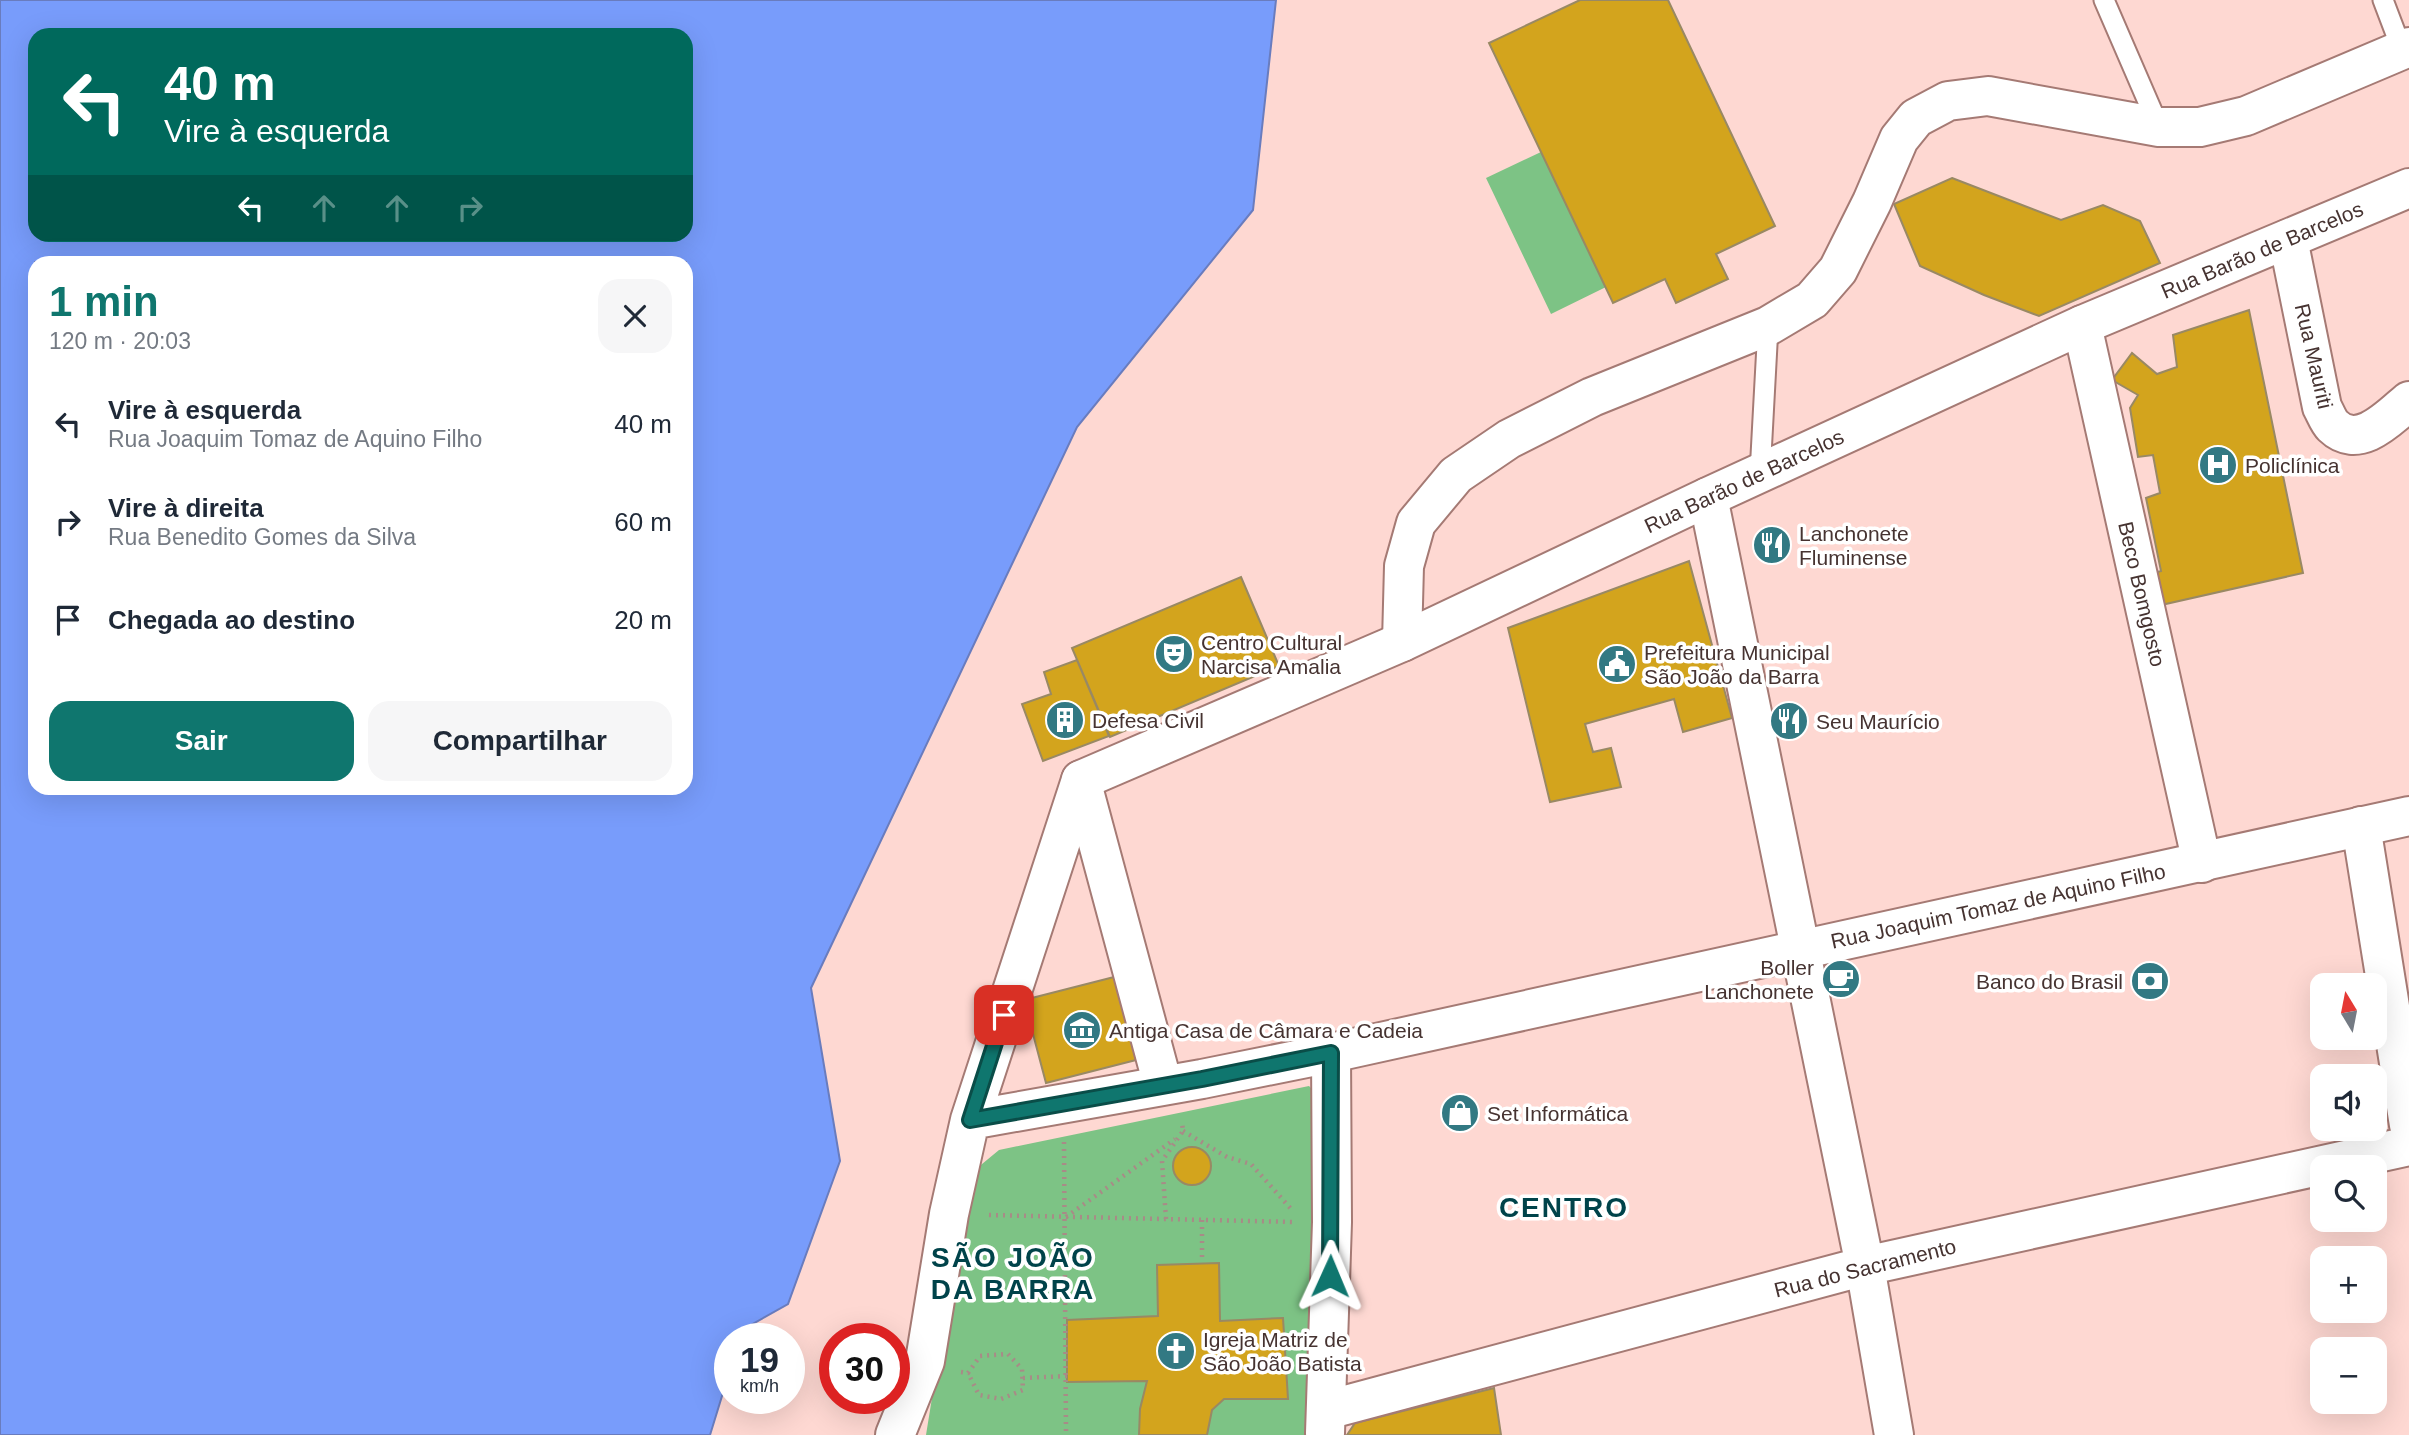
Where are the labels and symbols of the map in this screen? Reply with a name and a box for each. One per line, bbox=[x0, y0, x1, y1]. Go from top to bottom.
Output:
street label: Rua Barão de Barcelos bbox=[2158, 197, 2366, 303]
street label: Rua Mauriti bbox=[2291, 301, 2337, 411]
street label: Rua Barão de Barcelos bbox=[1641, 425, 1847, 537]
hospital icon: Policlínica bbox=[2197, 444, 2239, 486]
place label: Policlínica bbox=[2245, 454, 2340, 477]
street label: Beco Bomgosto bbox=[2114, 519, 2170, 669]
place label: Lanchonete Fluminense bbox=[1799, 522, 1909, 569]
restaurant icon: Lanchonete Fluminense bbox=[1751, 524, 1793, 566]
place label: Centro Cultural Narcisa Amalia bbox=[1201, 631, 1342, 678]
theatre icon: Centro Cultural Narcisa Amalia bbox=[1153, 633, 1195, 675]
place label: Prefeitura Municipal São João da Barra bbox=[1644, 641, 1830, 688]
public building icon: Prefeitura Municipal São João da Barra bbox=[1596, 643, 1638, 685]
building icon: Defesa Civil bbox=[1044, 699, 1086, 741]
restaurant icon: Seu Maurício bbox=[1768, 700, 1810, 742]
place label: Defesa Civil bbox=[1092, 709, 1204, 732]
place label: Seu Maurício bbox=[1816, 710, 1940, 733]
street label: Rua Joaquim Tomaz de Aquino Filho bbox=[1829, 859, 2167, 953]
place label: Boller Lanchonete bbox=[1704, 956, 1814, 1003]
cafe icon: Boller Lanchonete bbox=[1820, 958, 1862, 1000]
bank icon: Banco do Brasil bbox=[2129, 960, 2171, 1002]
place label: Banco do Brasil bbox=[1976, 970, 2123, 993]
north arrow bbox=[2310, 973, 2387, 1050]
pin bbox=[974, 985, 1034, 1045]
museum icon: Antiga Casa de Câmara e Cadeia bbox=[1061, 1009, 1103, 1051]
place label: Antiga Casa de Câmara e Cadeia bbox=[1109, 1019, 1423, 1042]
shop icon: Set Informática bbox=[1439, 1092, 1481, 1134]
place label: Set Informática bbox=[1487, 1102, 1629, 1125]
district label: CENTRO bbox=[1499, 1192, 1629, 1223]
street label: Rua do Sacramento bbox=[1772, 1234, 1958, 1302]
position arrow bbox=[1293, 1239, 1367, 1313]
district label: SÃO JOÃO DA BARRA bbox=[931, 1242, 1095, 1305]
speed limit sign: 30 bbox=[819, 1323, 910, 1414]
place label: Igreja Matriz de São João Batista bbox=[1203, 1328, 1362, 1375]
church icon: Igreja Matriz de São João Batista bbox=[1155, 1330, 1197, 1372]

